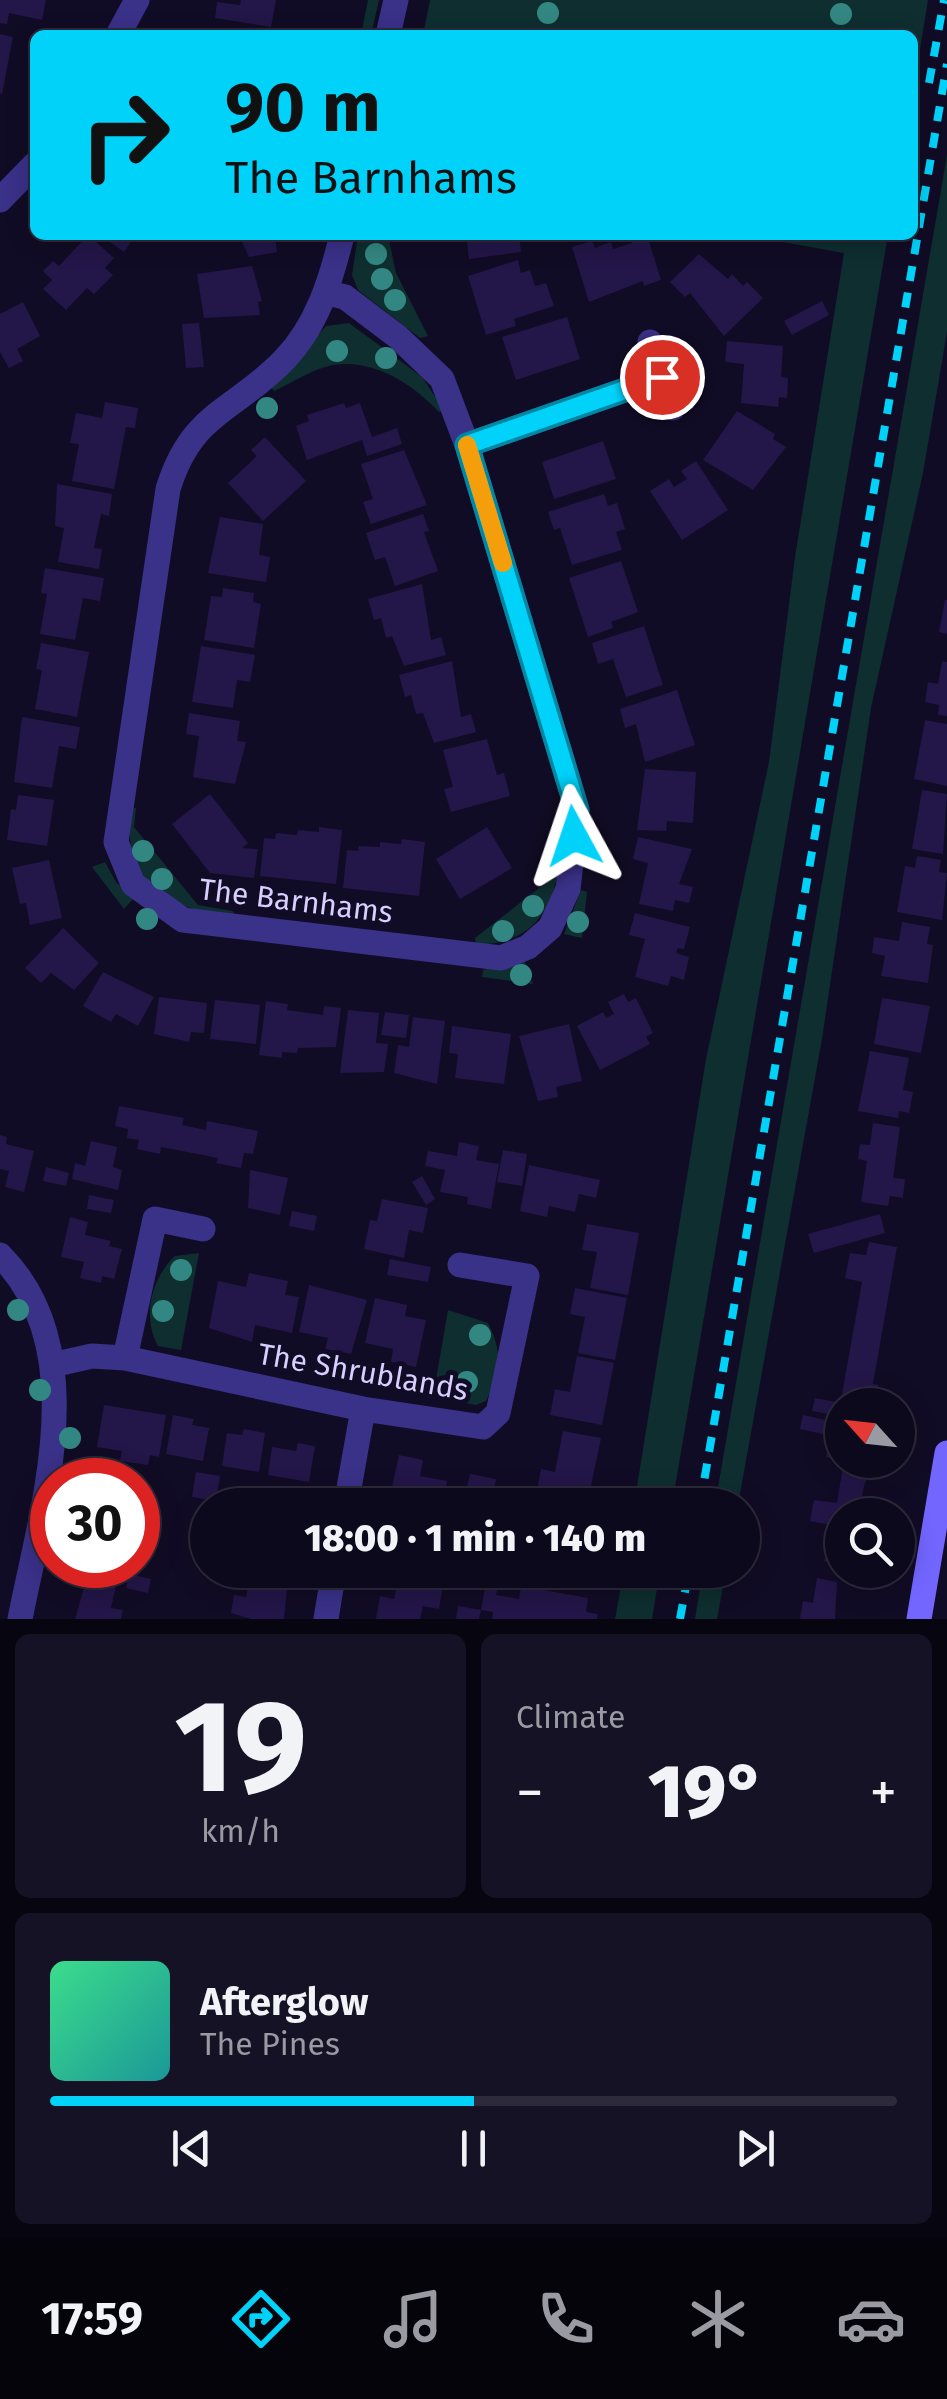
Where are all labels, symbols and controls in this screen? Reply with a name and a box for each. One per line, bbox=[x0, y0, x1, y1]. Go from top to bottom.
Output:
text: 90 m bbox=[225, 66, 381, 150]
icon: right bbox=[60, 70, 190, 200]
text: The Barnhams bbox=[225, 151, 517, 205]
pin bbox=[620, 335, 705, 420]
icon: arrive bbox=[635, 350, 690, 405]
position arrow bbox=[522, 784, 626, 888]
street label: The Barnhams bbox=[197, 871, 395, 931]
street label: The Shrublands bbox=[255, 1336, 471, 1408]
north arrow bbox=[825, 1388, 915, 1478]
map controls bbox=[825, 1388, 915, 1588]
speed limit sign: 30 bbox=[30, 1458, 160, 1588]
button: search bbox=[825, 1498, 915, 1588]
text: 18:00 · 1 min · 140 m bbox=[304, 1515, 646, 1561]
text: 19 bbox=[174, 1669, 307, 1825]
text: Climate bbox=[516, 1698, 625, 1736]
text: 19° bbox=[648, 1747, 765, 1837]
text: − bbox=[516, 1760, 544, 1826]
text: + bbox=[870, 1760, 897, 1826]
text: km/h bbox=[201, 1812, 280, 1850]
text: Afterglow bbox=[200, 1979, 368, 2025]
text: The Pines bbox=[200, 2025, 340, 2063]
icon: previous bbox=[164, 2121, 219, 2176]
icon: pause bbox=[446, 2121, 501, 2176]
icon: next bbox=[728, 2121, 783, 2176]
icon: directions bbox=[226, 2284, 296, 2354]
icon: music bbox=[378, 2284, 448, 2354]
icon: phone bbox=[531, 2284, 601, 2354]
icon: climate bbox=[683, 2284, 753, 2354]
icon: car bbox=[836, 2284, 906, 2354]
text: 17:59 bbox=[41, 2292, 143, 2346]

